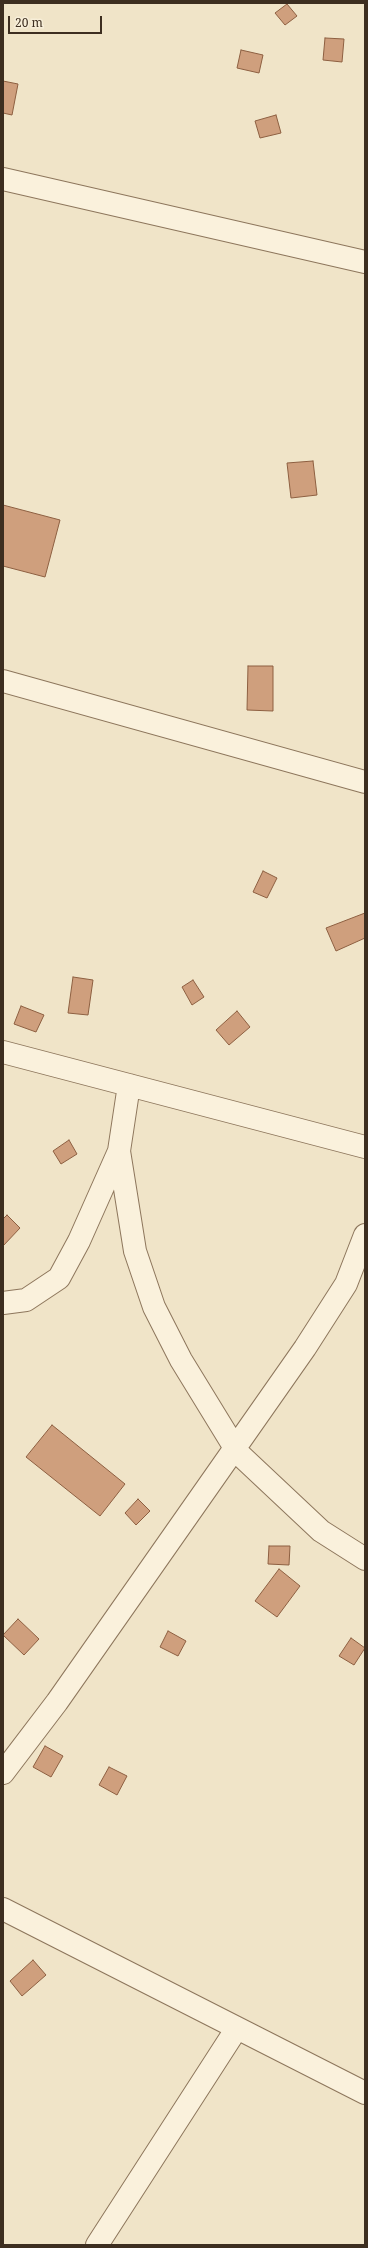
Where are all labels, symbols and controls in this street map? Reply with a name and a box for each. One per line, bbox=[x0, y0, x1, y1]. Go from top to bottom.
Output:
scale bar bbox=[10, 8, 104, 34]
text: 20 m bbox=[15, 14, 43, 31]

